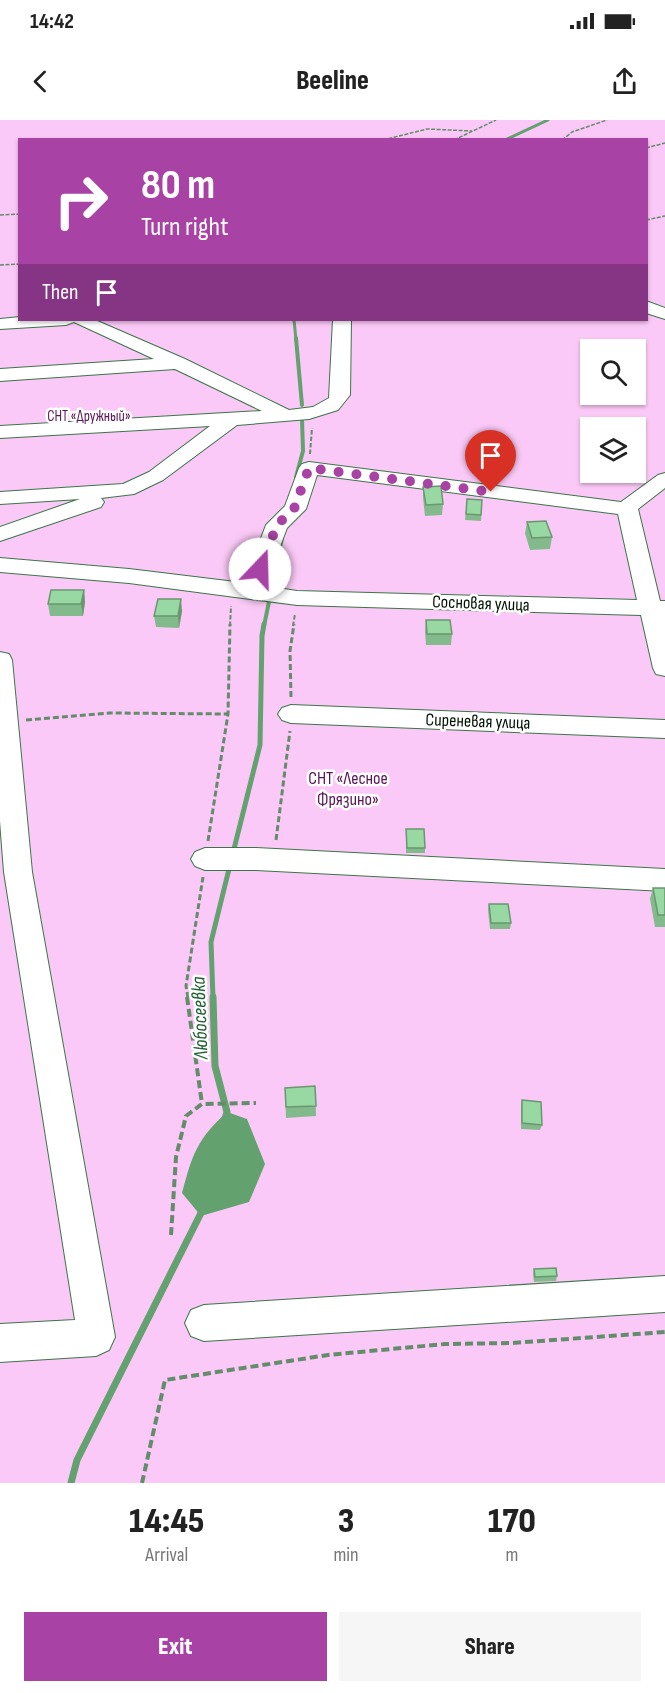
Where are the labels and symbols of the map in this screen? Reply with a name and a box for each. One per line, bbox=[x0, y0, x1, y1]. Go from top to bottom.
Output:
park label: СНТ «Дружный» bbox=[47, 407, 131, 426]
pin bbox=[465, 430, 516, 492]
position arrow bbox=[228, 537, 292, 601]
street label: Сосновая улица bbox=[432, 591, 530, 616]
street label: Сиреневая улица bbox=[425, 709, 531, 734]
park label: СНТ «Лесное Фрязино» bbox=[308, 768, 388, 810]
water label: Любосеевка bbox=[187, 976, 213, 1061]

